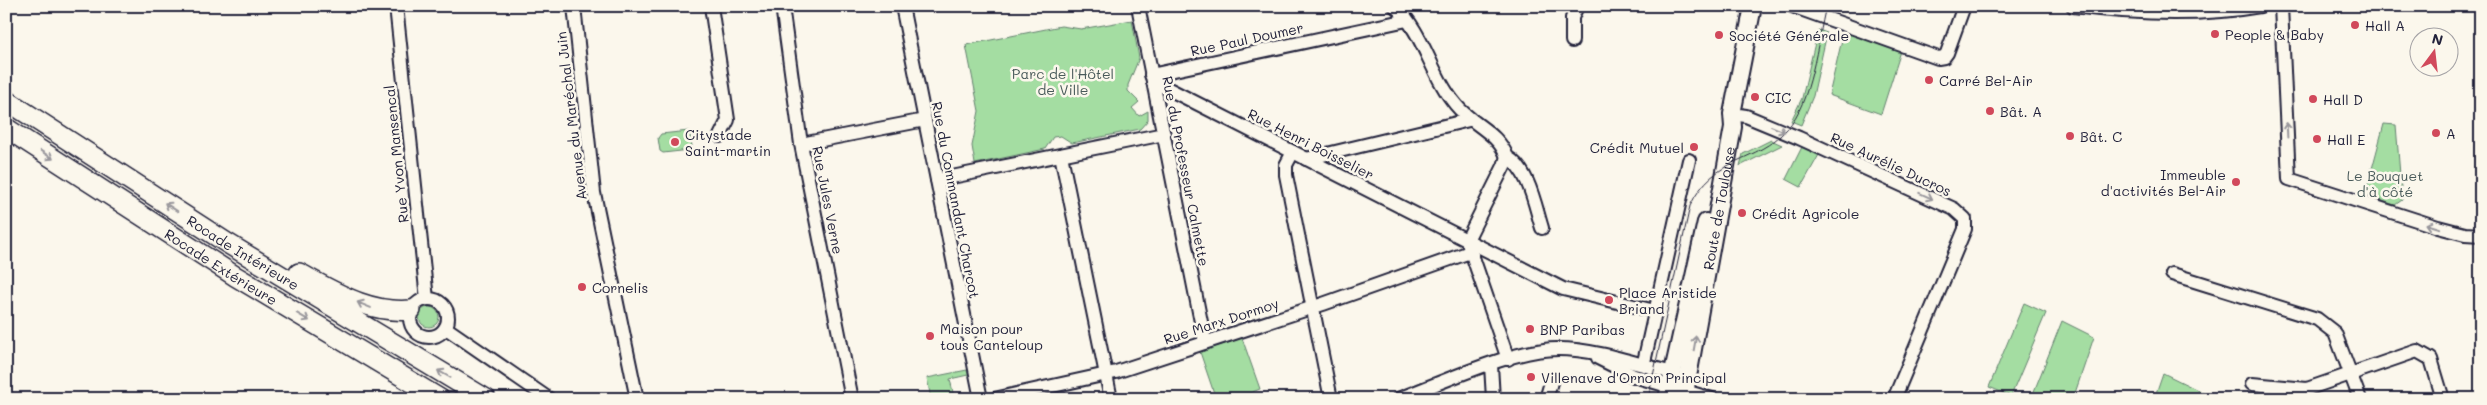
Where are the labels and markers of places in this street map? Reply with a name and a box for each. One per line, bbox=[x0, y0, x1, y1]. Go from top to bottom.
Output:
place label: Hall A bbox=[2365, 16, 2405, 35]
marker: Hall A bbox=[2349, 19, 2361, 31]
place label: People & Baby bbox=[2225, 25, 2324, 44]
place label: Société Générale bbox=[1729, 26, 1849, 45]
marker: People & Baby bbox=[2209, 28, 2221, 40]
marker: Société Générale bbox=[1713, 29, 1725, 41]
place label: Carré Bel-Air bbox=[1939, 71, 2033, 90]
marker: Carré Bel-Air bbox=[1923, 74, 1935, 86]
place label: CIC bbox=[1765, 88, 1791, 107]
place label: Hall D bbox=[2323, 90, 2363, 109]
marker: CIC bbox=[1749, 91, 1761, 103]
marker: Hall D bbox=[2307, 93, 2319, 105]
place label: Bât. A bbox=[2000, 102, 2042, 121]
marker: Bât. A bbox=[1984, 105, 1996, 117]
place label: A bbox=[2446, 124, 2456, 143]
place label: Citystade Saint-martin bbox=[685, 125, 771, 160]
place label: Bât. C bbox=[2080, 127, 2122, 146]
marker: A bbox=[2430, 127, 2442, 139]
marker: Bât. C bbox=[2064, 130, 2076, 142]
place label: Hall E bbox=[2327, 130, 2365, 149]
marker: Hall E bbox=[2311, 133, 2323, 145]
marker: Citystade Saint-martin bbox=[669, 136, 681, 148]
place label: Crédit Mutuel bbox=[1590, 138, 1684, 157]
marker: Crédit Mutuel bbox=[1688, 141, 1700, 153]
place label: Immeuble d'activités Bel-Air bbox=[2101, 165, 2226, 200]
marker: Immeuble d'activités Bel-Air bbox=[2230, 176, 2242, 188]
place label: Crédit Agricole bbox=[1752, 204, 1859, 223]
marker: Crédit Agricole bbox=[1736, 207, 1748, 219]
place label: Cornelis bbox=[592, 278, 648, 297]
marker: Cornelis bbox=[576, 281, 588, 293]
place label: Place Aristide Briand bbox=[1619, 283, 1717, 318]
marker: Place Aristide Briand bbox=[1603, 294, 1615, 306]
place label: Maison pour tous Canteloup bbox=[940, 319, 1043, 354]
place label: BNP Paribas bbox=[1540, 320, 1625, 339]
marker: BNP Paribas bbox=[1524, 323, 1536, 335]
marker: Maison pour tous Canteloup bbox=[924, 330, 936, 342]
place label: Villenave d'Ornon Principal bbox=[1541, 368, 1726, 387]
marker: Villenave d'Ornon Principal bbox=[1525, 371, 1537, 383]

